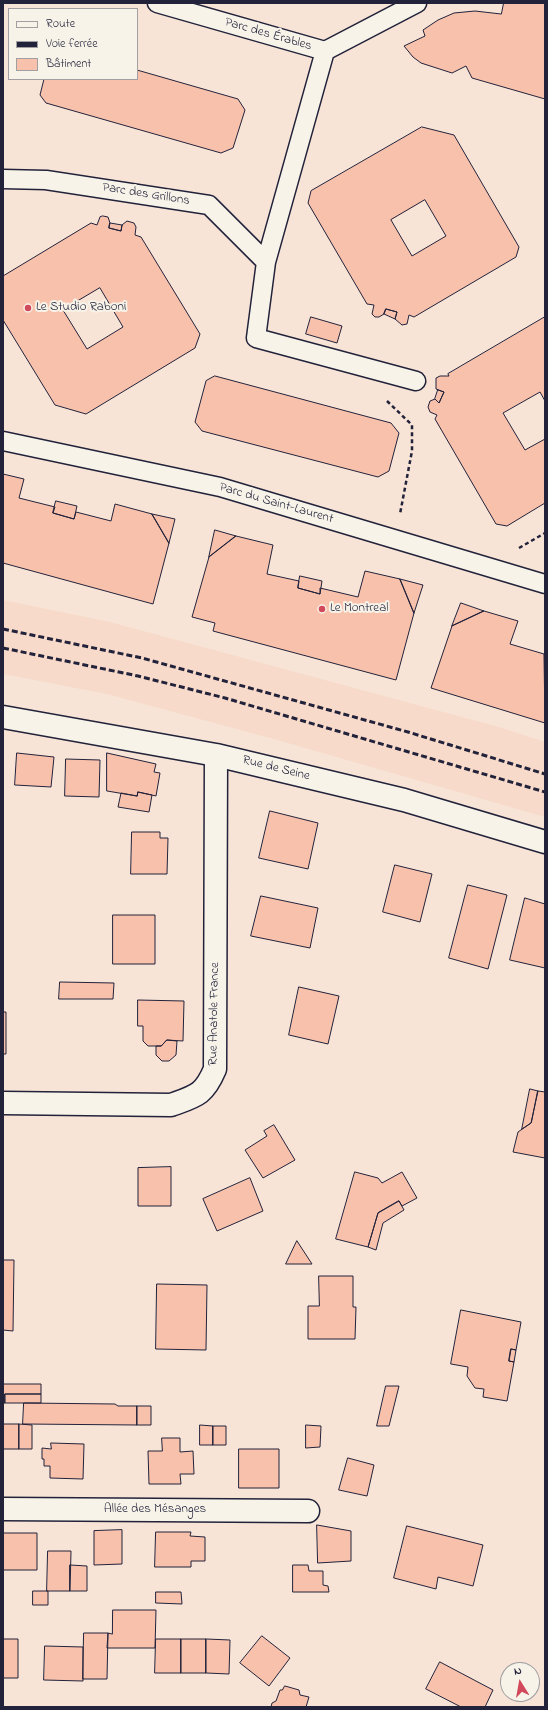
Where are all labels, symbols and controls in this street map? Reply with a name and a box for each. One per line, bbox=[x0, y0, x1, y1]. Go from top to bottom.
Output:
legend bbox=[8, 8, 138, 80]
text: Route bbox=[46, 15, 75, 33]
street label: Parc des Érables bbox=[223, 15, 313, 55]
text: Voie ferrée bbox=[46, 35, 98, 53]
text: Bâtiment bbox=[46, 55, 91, 73]
street label: Parc des Grillons bbox=[101, 180, 191, 210]
place label: Le Studio Raboni bbox=[36, 300, 126, 316]
marker: Le Studio Raboni bbox=[23, 303, 33, 313]
street label: Parc du Saint-Laurent bbox=[217, 480, 335, 528]
place label: Le Montreal bbox=[330, 601, 388, 617]
marker: Le Montreal bbox=[317, 604, 327, 614]
street label: Rue de Seine bbox=[241, 753, 311, 785]
street label: Rue Anatole France bbox=[206, 962, 224, 1066]
street label: Allée des Mésanges bbox=[104, 1502, 206, 1518]
north arrow bbox=[500, 1662, 540, 1702]
text: N bbox=[513, 1663, 523, 1680]

